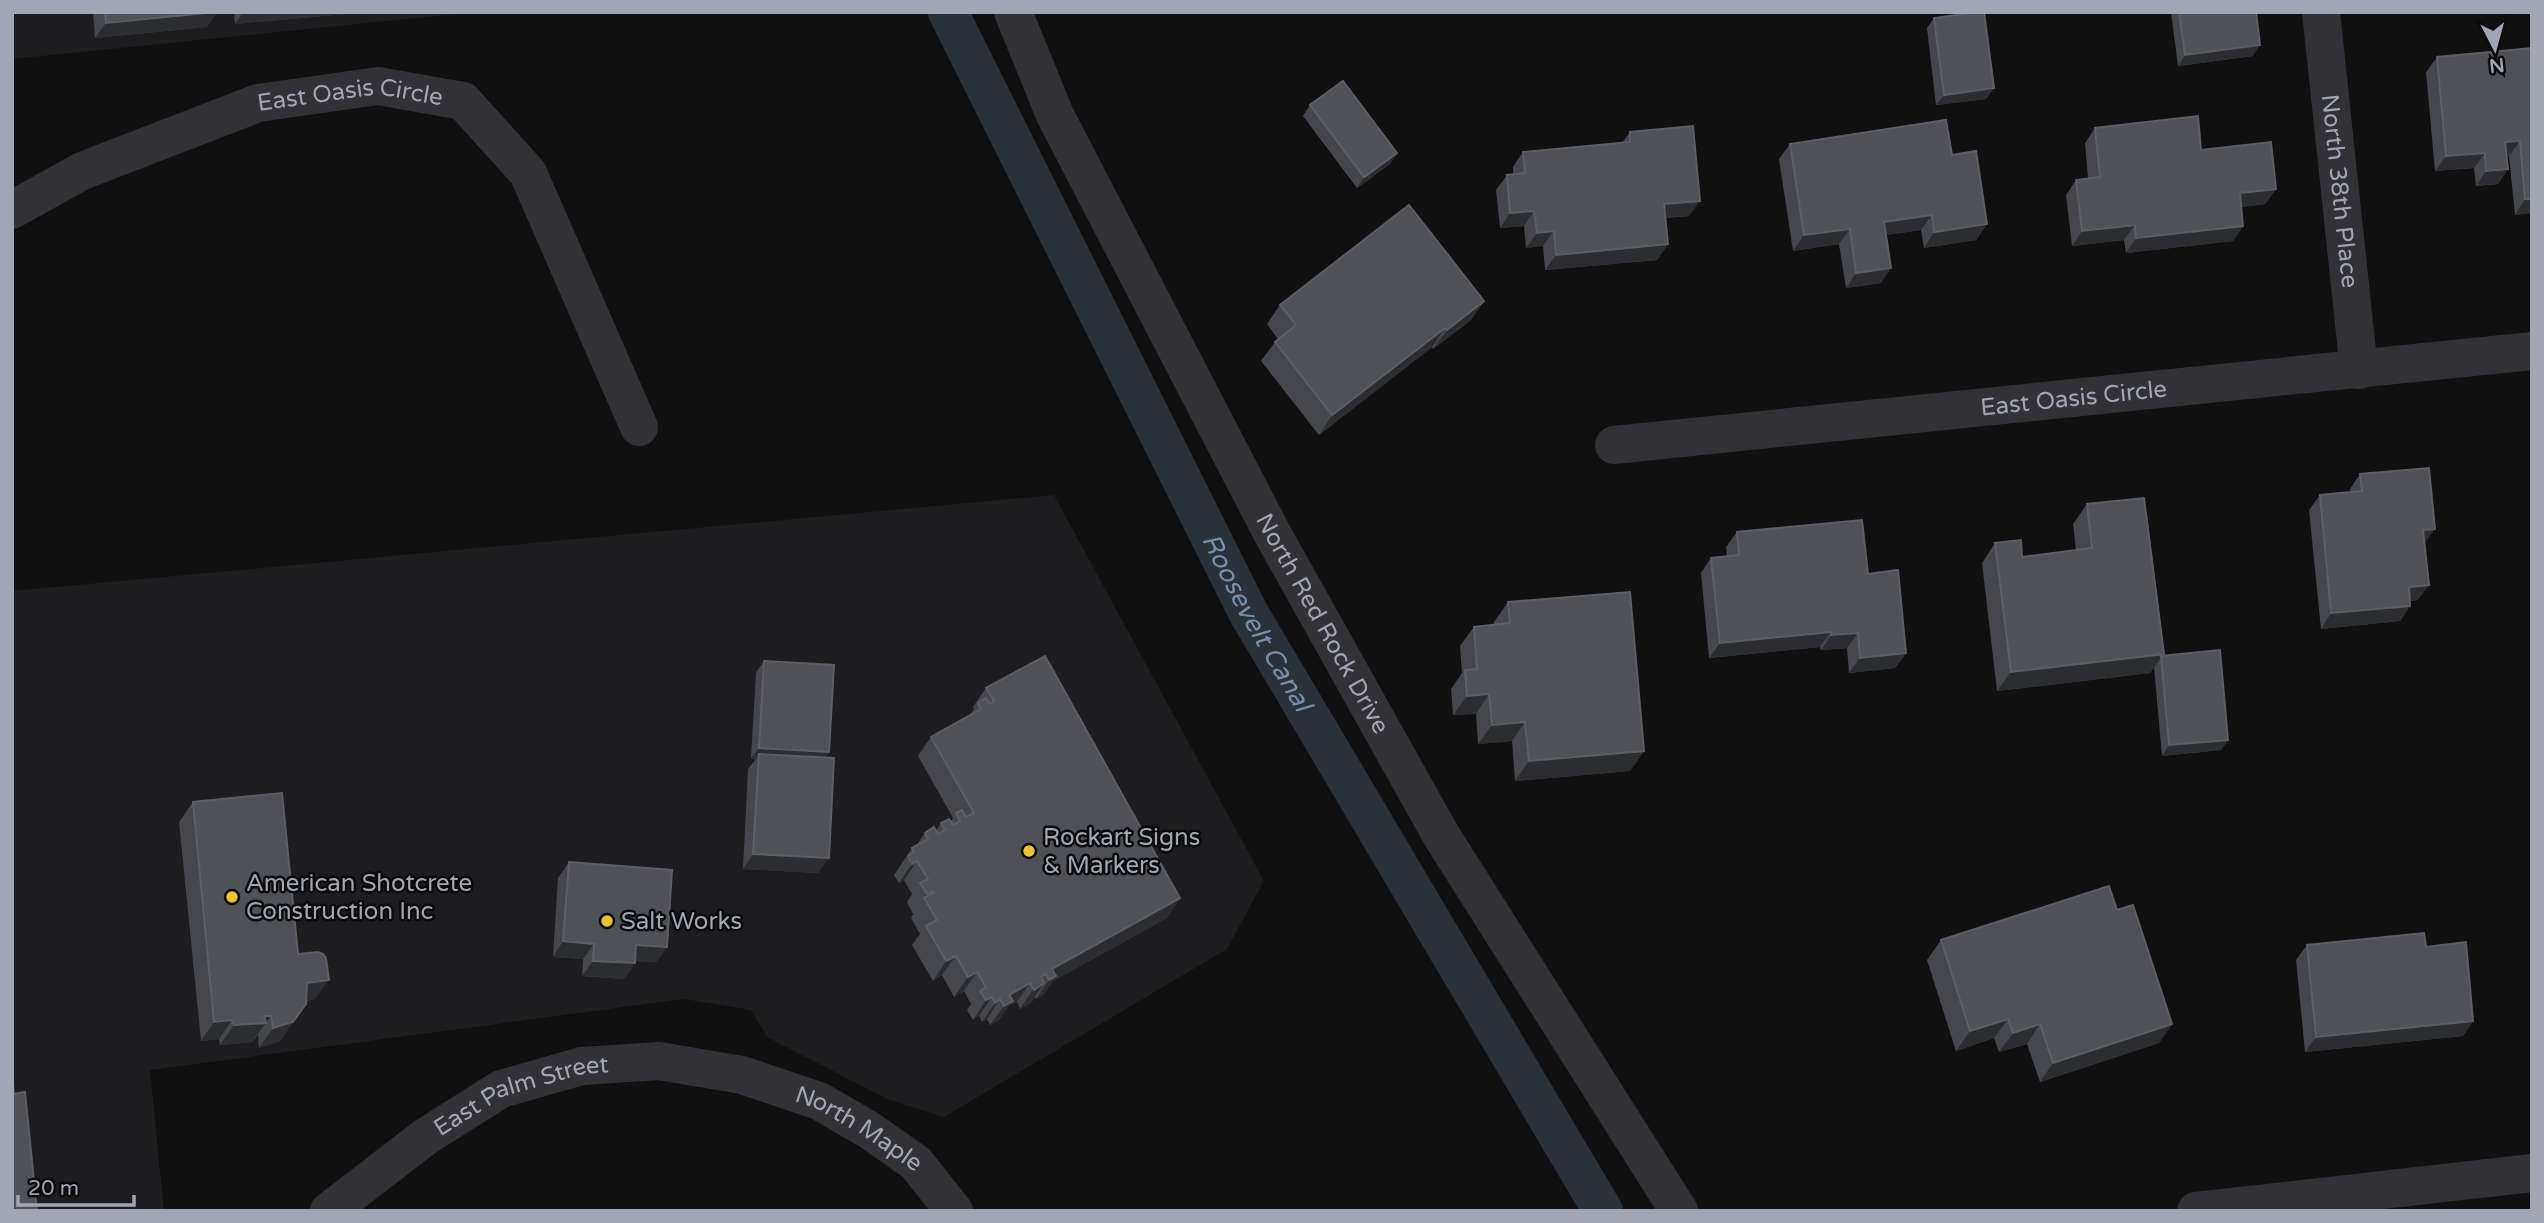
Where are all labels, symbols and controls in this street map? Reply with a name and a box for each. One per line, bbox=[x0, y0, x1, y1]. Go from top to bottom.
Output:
north arrow bbox=[2460, 14, 2530, 84]
text: N bbox=[2488, 53, 2505, 77]
street label: East Oasis Circle bbox=[255, 71, 445, 117]
street label: North 38th Place bbox=[2315, 93, 2365, 289]
street label: East Oasis Circle bbox=[1979, 374, 2168, 422]
street label: North Red Rock Drive bbox=[1250, 508, 1396, 739]
water label: Roosevelt Canal bbox=[1196, 528, 1320, 720]
place label: Rockart Signs & Markers bbox=[1043, 823, 1200, 880]
marker: Rockart Signs & Markers bbox=[1021, 843, 1037, 859]
place label: American Shotcrete Construction Inc bbox=[246, 869, 472, 926]
marker: American Shotcrete Construction Inc bbox=[224, 889, 240, 905]
place label: Salt Works bbox=[621, 907, 742, 936]
marker: Salt Works bbox=[599, 913, 615, 929]
street label: East Palm Street bbox=[428, 1050, 609, 1142]
street label: North Maple bbox=[792, 1080, 928, 1178]
scale bar bbox=[18, 1164, 133, 1208]
text: 20 m bbox=[28, 1176, 79, 1201]

